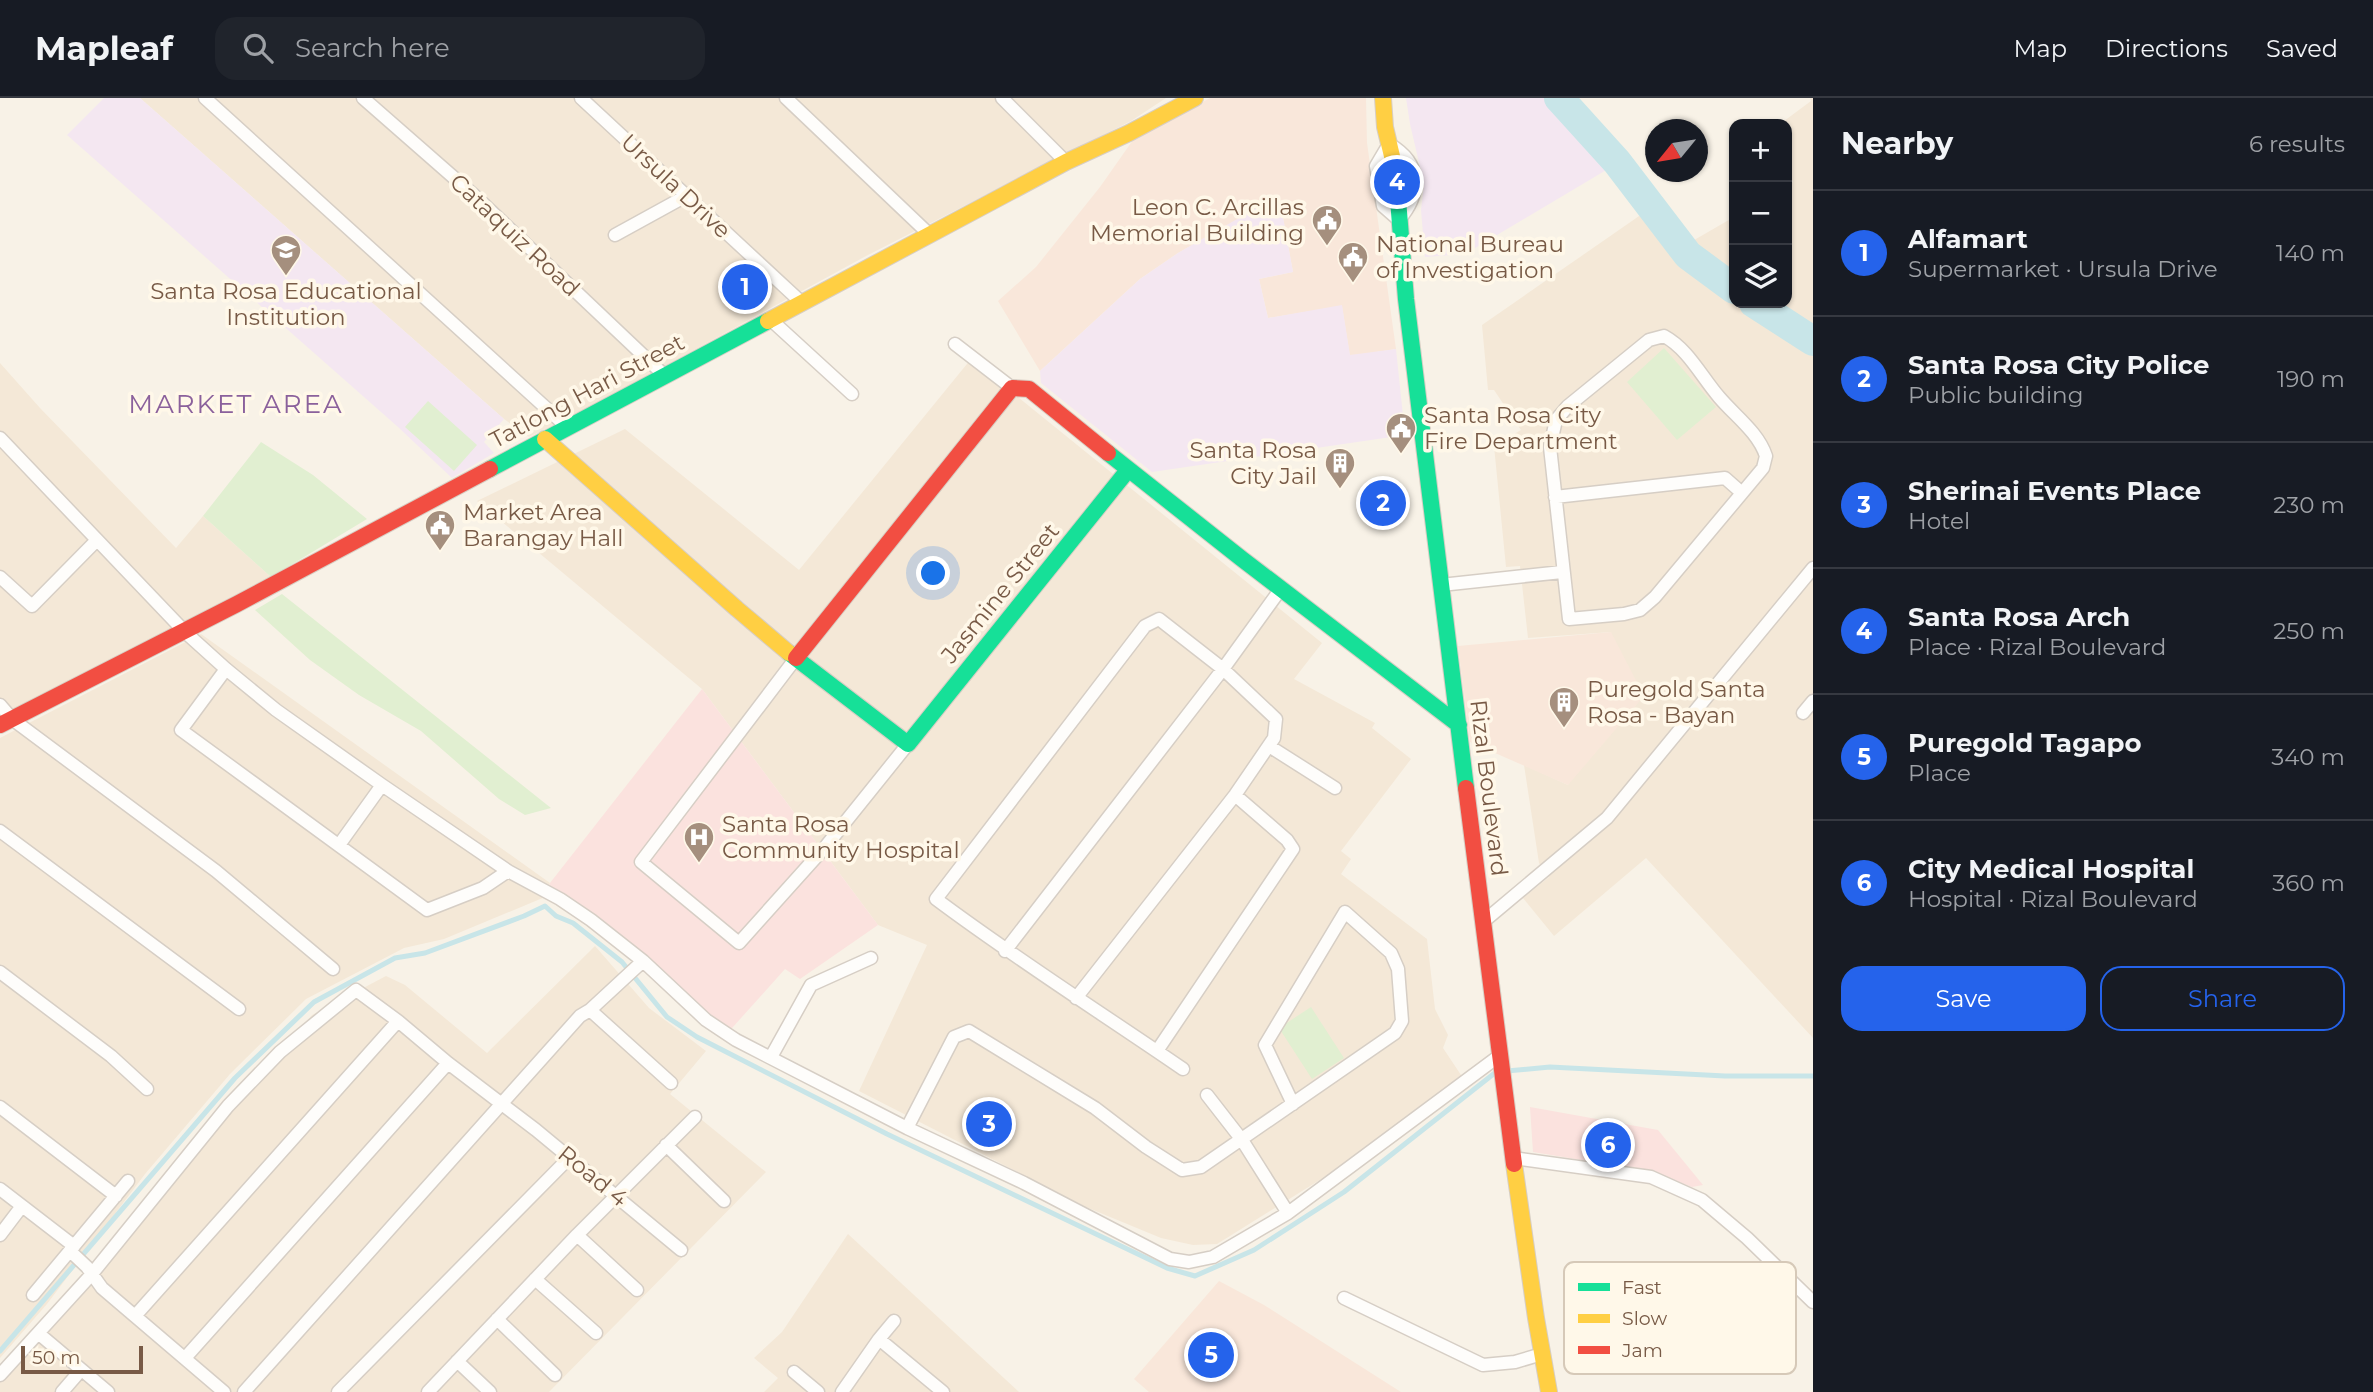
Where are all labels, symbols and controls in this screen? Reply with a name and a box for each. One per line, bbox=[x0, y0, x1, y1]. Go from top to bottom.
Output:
search box bbox=[215, 17, 705, 80]
text: Mapleaf bbox=[35, 28, 173, 68]
icon: search bbox=[239, 29, 277, 67]
text: Search here bbox=[295, 32, 450, 64]
text: Map bbox=[2014, 34, 2067, 63]
text: Directions bbox=[2105, 34, 2228, 63]
text: Saved bbox=[2266, 34, 2338, 63]
north arrow bbox=[1645, 119, 1708, 182]
map controls bbox=[1729, 119, 1792, 308]
button: + bbox=[1729, 119, 1792, 182]
text: Nearby bbox=[1841, 125, 1953, 162]
street label: Ursula Drive bbox=[615, 128, 737, 244]
text: 6 results bbox=[2249, 130, 2345, 158]
pin: 4 bbox=[1374, 156, 1420, 208]
street label: Cataquiz Road bbox=[444, 168, 586, 302]
button: − bbox=[1729, 182, 1792, 245]
place label: Leon C. Arcillas Memorial Building bbox=[1090, 193, 1304, 247]
public building icon: Leon C. Arcillas Memorial Building bbox=[1310, 203, 1344, 247]
text: Alfamart bbox=[1908, 223, 2028, 255]
place label: National Bureau of Investigation bbox=[1376, 230, 1564, 284]
school or university icon: Santa Rosa Educational Institution bbox=[269, 233, 303, 277]
text: 1 bbox=[1859, 239, 1869, 267]
text: 140 m bbox=[2276, 239, 2345, 267]
public building icon: National Bureau of Investigation bbox=[1336, 240, 1370, 284]
button: layers bbox=[1729, 245, 1792, 308]
text: Supermarket · Ursula Drive bbox=[1908, 255, 2218, 283]
pin: 1 bbox=[722, 261, 768, 313]
place label: Santa Rosa Educational Institution bbox=[150, 277, 422, 331]
street label: Tatlong Hari Street bbox=[485, 328, 689, 454]
text: Santa Rosa City Police bbox=[1908, 349, 2209, 381]
text: 2 bbox=[1857, 365, 1871, 393]
text: 190 m bbox=[2277, 365, 2345, 393]
text: Public building bbox=[1908, 381, 2083, 409]
district label: MARKET AREA bbox=[128, 388, 344, 420]
place label: Santa Rosa City Fire Department bbox=[1424, 401, 1618, 455]
public building icon: Santa Rosa City Fire Department bbox=[1384, 411, 1418, 455]
place label: Santa Rosa City Jail bbox=[1189, 436, 1317, 490]
building icon: Santa Rosa City Jail bbox=[1323, 446, 1357, 490]
text: Sherinai Events Place bbox=[1908, 475, 2201, 507]
pin: 2 bbox=[1360, 477, 1406, 529]
text: 3 bbox=[1857, 491, 1871, 519]
text: 230 m bbox=[2273, 491, 2345, 519]
place label: Market Area Barangay Hall bbox=[463, 498, 623, 552]
text: Hotel bbox=[1908, 507, 1970, 535]
public building icon: Market Area Barangay Hall bbox=[423, 508, 457, 552]
street label: Jasmine Street bbox=[934, 517, 1065, 669]
your location bbox=[916, 556, 950, 590]
text: Santa Rosa Arch bbox=[1908, 601, 2130, 633]
text: 4 bbox=[1856, 617, 1872, 645]
text: 250 m bbox=[2273, 617, 2345, 645]
text: Place · Rizal Boulevard bbox=[1908, 633, 2166, 661]
place label: Puregold Santa Rosa - Bayan bbox=[1587, 675, 1766, 729]
building icon: Puregold Santa Rosa - Bayan bbox=[1547, 685, 1581, 729]
street label: Rizal Boulevard bbox=[1464, 698, 1514, 878]
text: Puregold Tagapo bbox=[1908, 727, 2141, 759]
text: 5 bbox=[1857, 743, 1871, 771]
text: 340 m bbox=[2271, 743, 2345, 771]
text: Place bbox=[1908, 759, 1971, 787]
place label: Santa Rosa Community Hospital bbox=[722, 810, 960, 864]
hospital icon: Santa Rosa Community Hospital bbox=[682, 820, 716, 864]
text: City Medical Hospital bbox=[1908, 853, 2194, 885]
text: 6 bbox=[1857, 869, 1871, 897]
text: 360 m bbox=[2272, 869, 2345, 897]
text: Hospital · Rizal Boulevard bbox=[1908, 885, 2198, 913]
button: Save bbox=[1841, 966, 2086, 1031]
button: Share bbox=[2100, 966, 2345, 1031]
pin: 3 bbox=[966, 1098, 1012, 1150]
pin: 6 bbox=[1585, 1119, 1631, 1171]
street label: Road 4 bbox=[553, 1140, 633, 1212]
legend bbox=[1564, 1262, 1796, 1374]
text: Fast bbox=[1622, 1276, 1662, 1299]
text: Slow bbox=[1622, 1307, 1667, 1330]
pin: 5 bbox=[1188, 1329, 1234, 1381]
text: Jam bbox=[1621, 1339, 1663, 1362]
scale bar bbox=[21, 1343, 144, 1375]
text: 50 m bbox=[32, 1346, 80, 1369]

